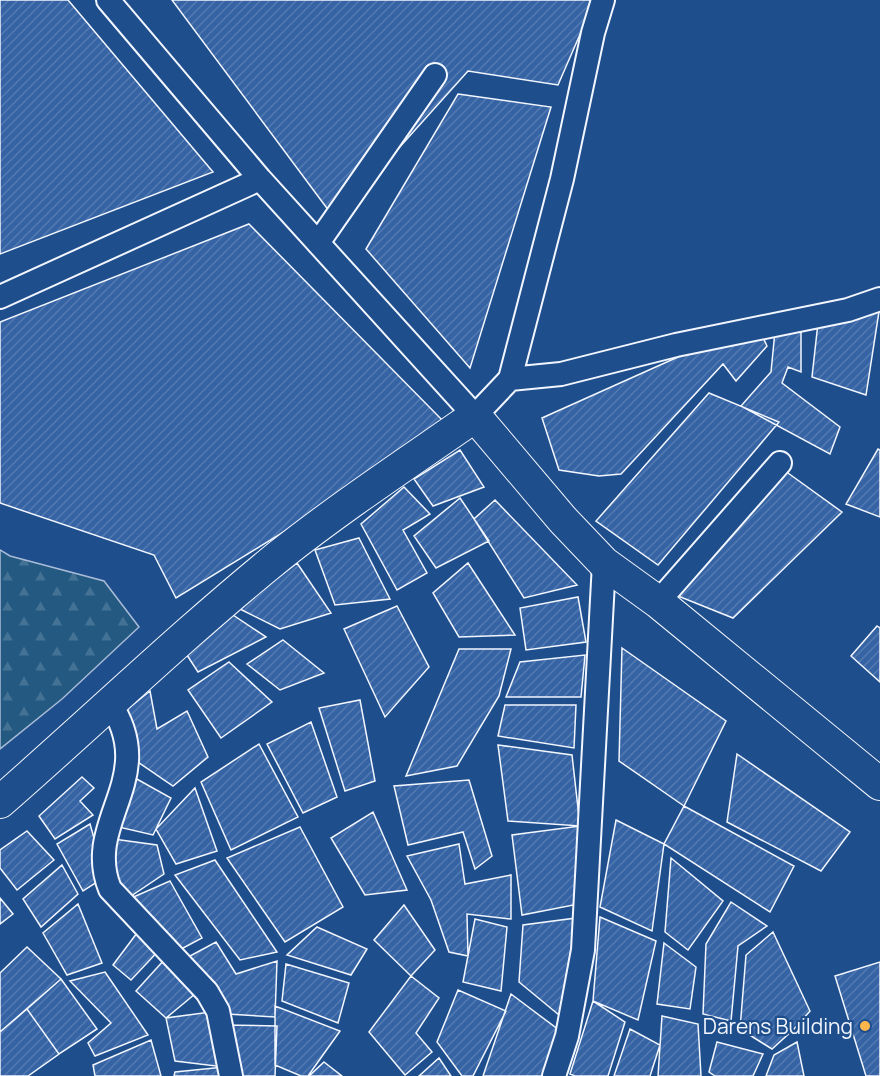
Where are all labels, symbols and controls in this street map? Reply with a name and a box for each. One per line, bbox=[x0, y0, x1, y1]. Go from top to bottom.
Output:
place label: Darens Building bbox=[703, 1012, 853, 1040]
marker: Darens Building bbox=[858, 1019, 872, 1033]

